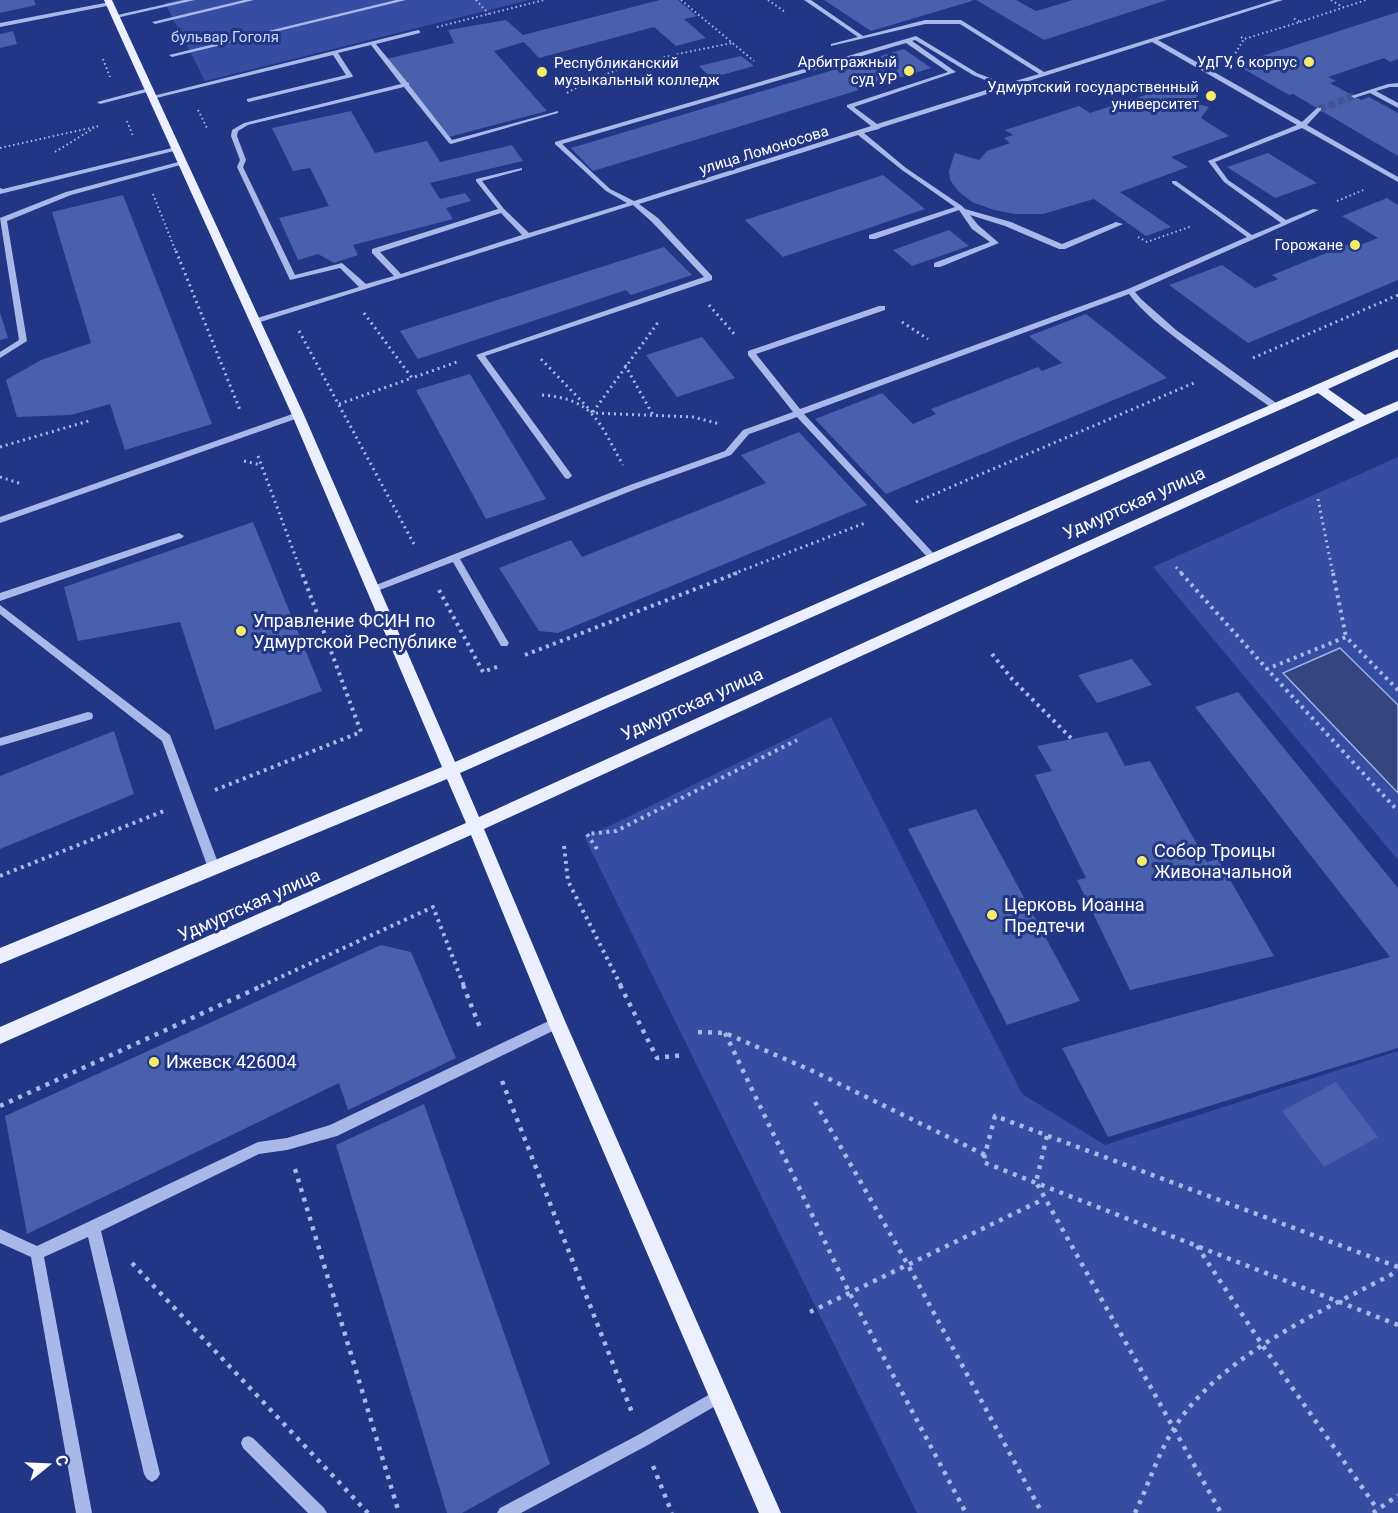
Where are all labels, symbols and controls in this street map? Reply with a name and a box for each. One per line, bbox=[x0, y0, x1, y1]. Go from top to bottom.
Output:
park label: бульвар Гоголя bbox=[171, 28, 279, 46]
place label: Арбитражный суд УР bbox=[798, 53, 897, 88]
place label: УдГУ, 6 корпус bbox=[1197, 53, 1297, 71]
place label: Республиканский музыкальный колледж bbox=[554, 54, 720, 89]
marker: УдГУ, 6 корпус bbox=[1302, 55, 1316, 69]
marker: Арбитражный суд УР bbox=[902, 64, 916, 78]
marker: Республиканский музыкальный колледж bbox=[535, 65, 549, 79]
place label: Удмуртский государственный университет bbox=[987, 78, 1199, 113]
marker: Удмуртский государственный университет bbox=[1204, 89, 1218, 103]
street label: улица Ломоносова bbox=[697, 122, 831, 178]
place label: Горожане bbox=[1274, 236, 1343, 254]
marker: Горожане bbox=[1348, 238, 1362, 252]
street label: Удмуртская улица bbox=[1059, 462, 1208, 543]
place label: Управление ФСИН по Удмуртской Республике bbox=[253, 610, 457, 652]
marker: Управление ФСИН по Удмуртской Республике bbox=[234, 624, 248, 638]
street label: Удмуртская улица bbox=[617, 663, 766, 744]
place label: Собор Троицы Живоначальной bbox=[1154, 840, 1292, 882]
marker: Собор Троицы Живоначальной bbox=[1135, 854, 1149, 868]
street label: Удмуртская улица bbox=[174, 864, 323, 945]
place label: Церковь Иоанна Предтечи bbox=[1004, 894, 1145, 936]
marker: Церковь Иоанна Предтечи bbox=[985, 908, 999, 922]
place label: Ижевск 426004 bbox=[166, 1051, 297, 1072]
marker: Ижевск 426004 bbox=[147, 1055, 161, 1069]
north arrow bbox=[18, 1435, 78, 1495]
text: С bbox=[51, 1453, 72, 1468]

